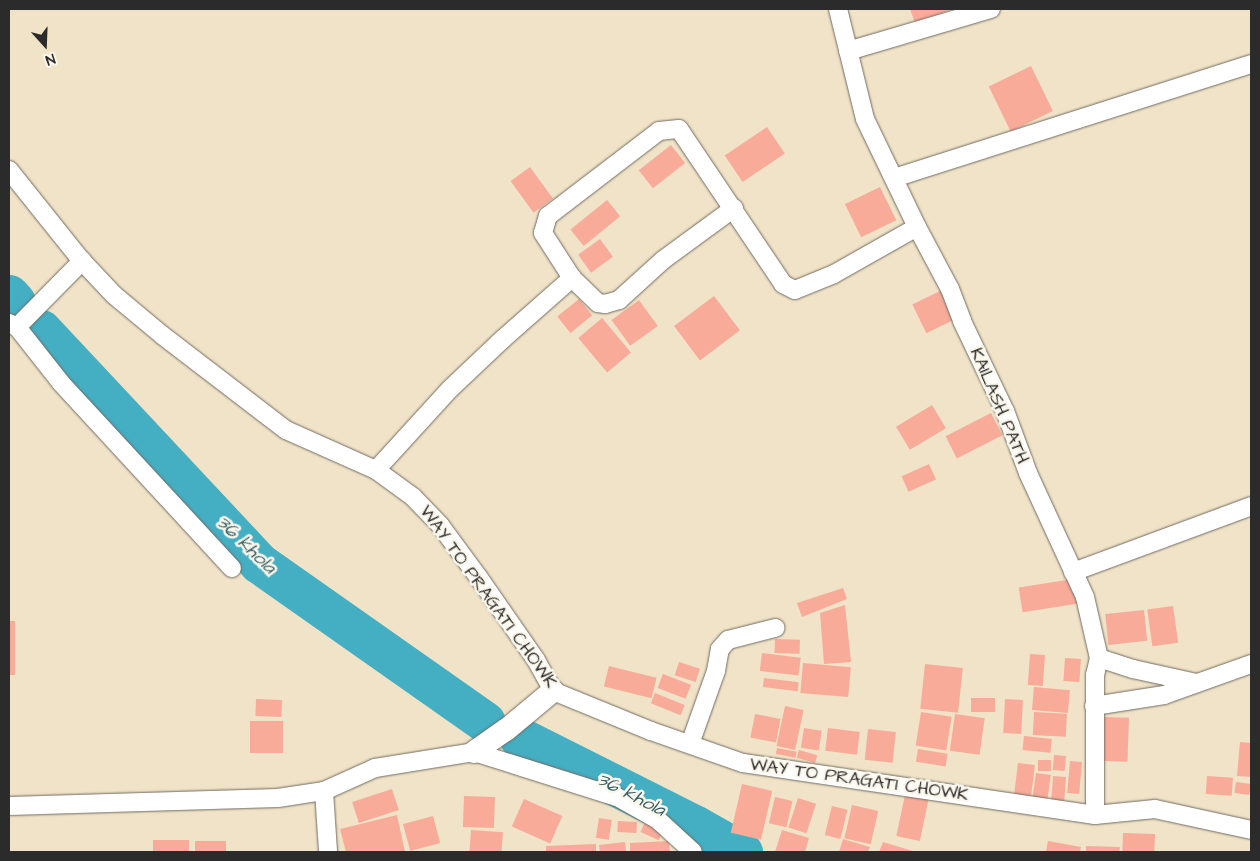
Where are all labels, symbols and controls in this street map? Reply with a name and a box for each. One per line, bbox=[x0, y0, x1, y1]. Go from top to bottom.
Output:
north arrow bbox=[20, 20, 70, 70]
text: N bbox=[43, 48, 58, 70]
street label: KAILASH PATH bbox=[965, 345, 1033, 467]
street label: WAY TO PRAGATI CHOWK bbox=[415, 502, 561, 692]
water label: 36 khola bbox=[212, 511, 280, 579]
street label: WAY TO PRAGATI CHOWK bbox=[748, 754, 970, 806]
water label: 36 khola bbox=[593, 768, 669, 822]

